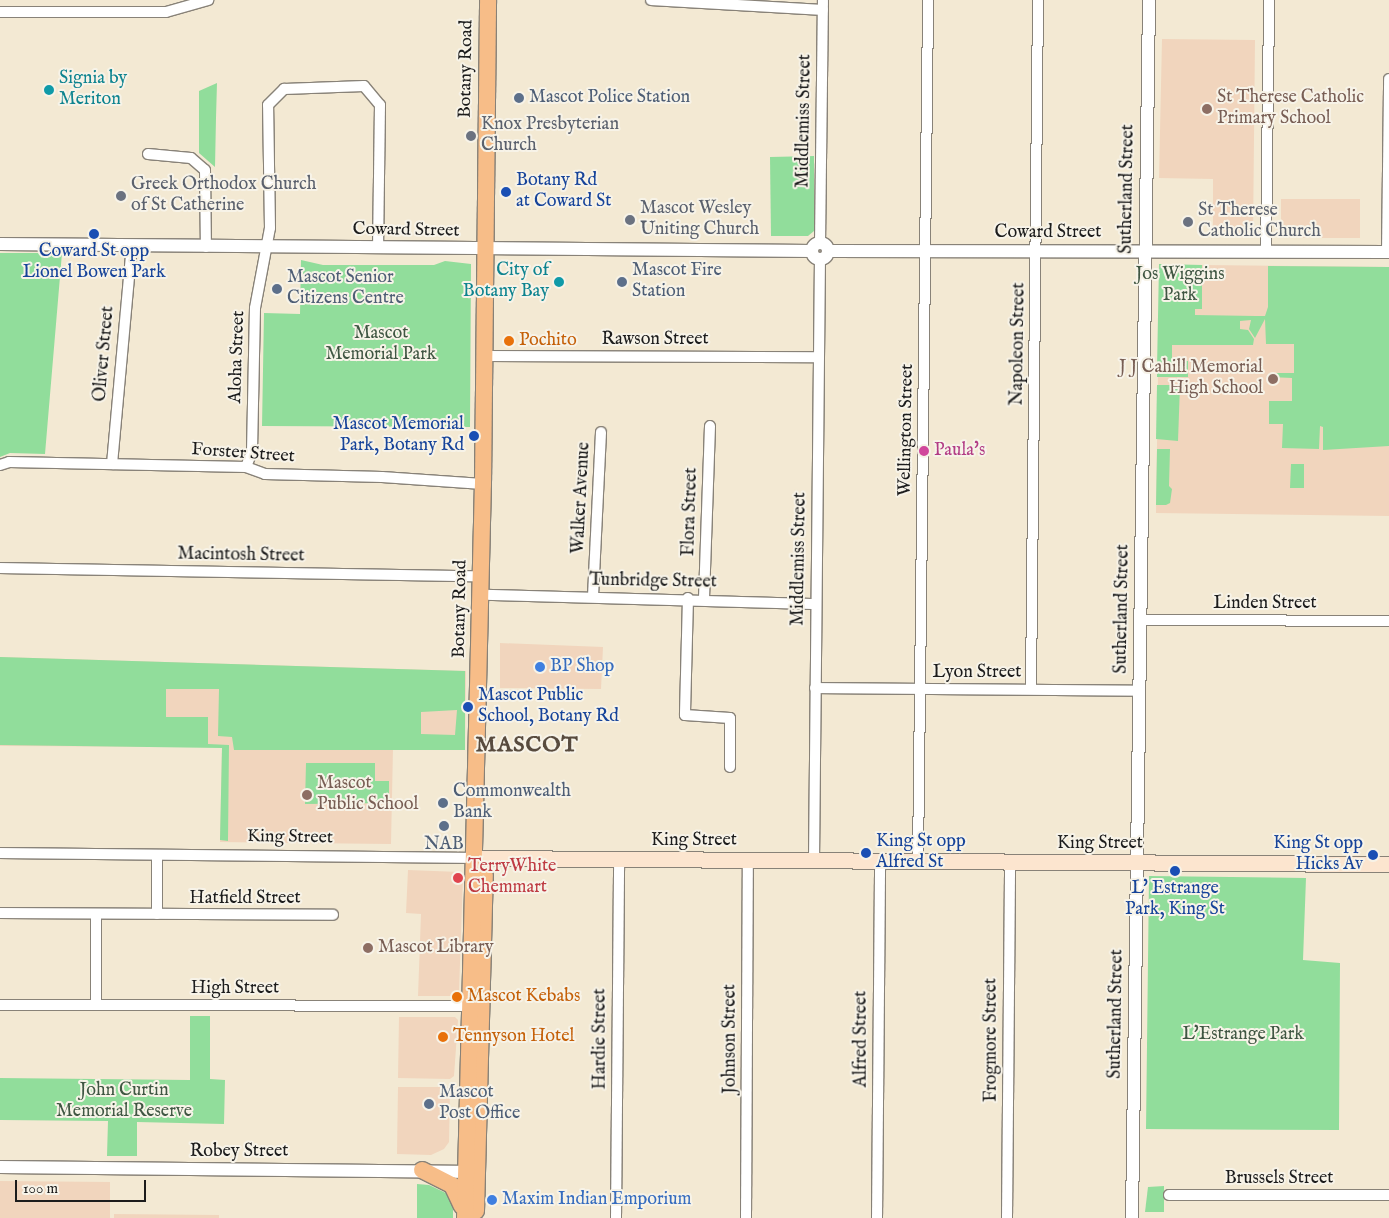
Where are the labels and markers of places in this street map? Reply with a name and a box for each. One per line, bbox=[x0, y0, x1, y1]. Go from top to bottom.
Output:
place label: Signia by Meriton bbox=[59, 69, 127, 112]
marker: Signia by Meriton bbox=[43, 84, 55, 96]
place label: Mascot Police Station bbox=[529, 87, 690, 109]
place label: St Therese Catholic Primary School bbox=[1217, 88, 1364, 130]
marker: Mascot Police Station bbox=[513, 92, 525, 104]
marker: St Therese Catholic Primary School bbox=[1201, 103, 1213, 115]
place label: Knox Presbyterian Church bbox=[481, 115, 619, 158]
marker: Knox Presbyterian Church bbox=[465, 130, 477, 142]
place label: Botany Rd at Coward St bbox=[516, 171, 611, 213]
place label: Greek Orthodox Church of St Catherine bbox=[131, 175, 316, 218]
marker: Botany Rd at Coward St bbox=[500, 186, 512, 198]
marker: Greek Orthodox Church of St Catherine bbox=[115, 190, 127, 202]
place label: Mascot Wesley Uniting Church bbox=[640, 199, 759, 242]
place label: St Therese Catholic Church bbox=[1198, 201, 1321, 243]
marker: Mascot Wesley Uniting Church bbox=[624, 214, 636, 226]
marker: St Therese Catholic Church bbox=[1182, 216, 1194, 228]
marker: Coward St opp Lionel Bowen Park bbox=[88, 228, 100, 240]
place label: Coward St opp Lionel Bowen Park bbox=[22, 242, 166, 284]
place label: City of Botany Bay bbox=[463, 261, 549, 304]
place label: Mascot Fire Station bbox=[632, 261, 722, 304]
place label: Mascot Senior Citizens Centre bbox=[287, 268, 404, 310]
marker: City of Botany Bay bbox=[553, 276, 565, 288]
marker: Mascot Fire Station bbox=[616, 276, 628, 288]
marker: Mascot Senior Citizens Centre bbox=[271, 283, 283, 295]
place label: Pochito bbox=[519, 330, 577, 352]
marker: Pochito bbox=[503, 335, 515, 347]
place label: J J Cahill Memorial High School bbox=[1119, 358, 1263, 400]
marker: J J Cahill Memorial High School bbox=[1267, 373, 1279, 385]
place label: Mascot Memorial Park, Botany Rd bbox=[333, 415, 464, 458]
marker: Mascot Memorial Park, Botany Rd bbox=[468, 430, 480, 442]
place label: Paula's bbox=[934, 440, 985, 462]
marker: Paula's bbox=[918, 445, 930, 457]
place label: BP Shop bbox=[550, 656, 614, 678]
marker: BP Shop bbox=[534, 661, 546, 673]
place label: Mascot Public School, Botany Rd bbox=[478, 686, 619, 729]
marker: Mascot Public School, Botany Rd bbox=[462, 701, 474, 713]
place label: Mascot Public School bbox=[317, 774, 418, 816]
place label: Commonwealth Bank bbox=[453, 782, 571, 824]
marker: Mascot Public School bbox=[301, 789, 313, 801]
marker: Commonwealth Bank bbox=[437, 797, 449, 809]
marker: NAB bbox=[438, 820, 450, 832]
place label: King St opp Alfred St bbox=[876, 832, 966, 874]
place label: NAB bbox=[424, 834, 464, 856]
place label: King St opp Hicks Av bbox=[1273, 834, 1363, 876]
marker: King St opp Alfred St bbox=[860, 847, 872, 859]
marker: King St opp Hicks Av bbox=[1367, 849, 1379, 861]
place label: TerryWhite Chemmart bbox=[468, 857, 556, 900]
marker: L' Estrange Park, King St bbox=[1169, 865, 1181, 877]
marker: TerryWhite Chemmart bbox=[452, 872, 464, 884]
place label: L' Estrange Park, King St bbox=[1125, 879, 1225, 922]
place label: Mascot Library bbox=[378, 937, 494, 959]
marker: Mascot Library bbox=[362, 942, 374, 954]
place label: Mascot Kebabs bbox=[467, 986, 580, 1008]
marker: Mascot Kebabs bbox=[451, 991, 463, 1003]
place label: Tennyson Hotel bbox=[453, 1026, 574, 1048]
marker: Tennyson Hotel bbox=[437, 1031, 449, 1043]
place label: Mascot Post Office bbox=[439, 1083, 520, 1126]
marker: Mascot Post Office bbox=[423, 1098, 435, 1110]
place label: Maxim Indian Emporium bbox=[502, 1189, 692, 1211]
marker: Maxim Indian Emporium bbox=[486, 1194, 498, 1206]

